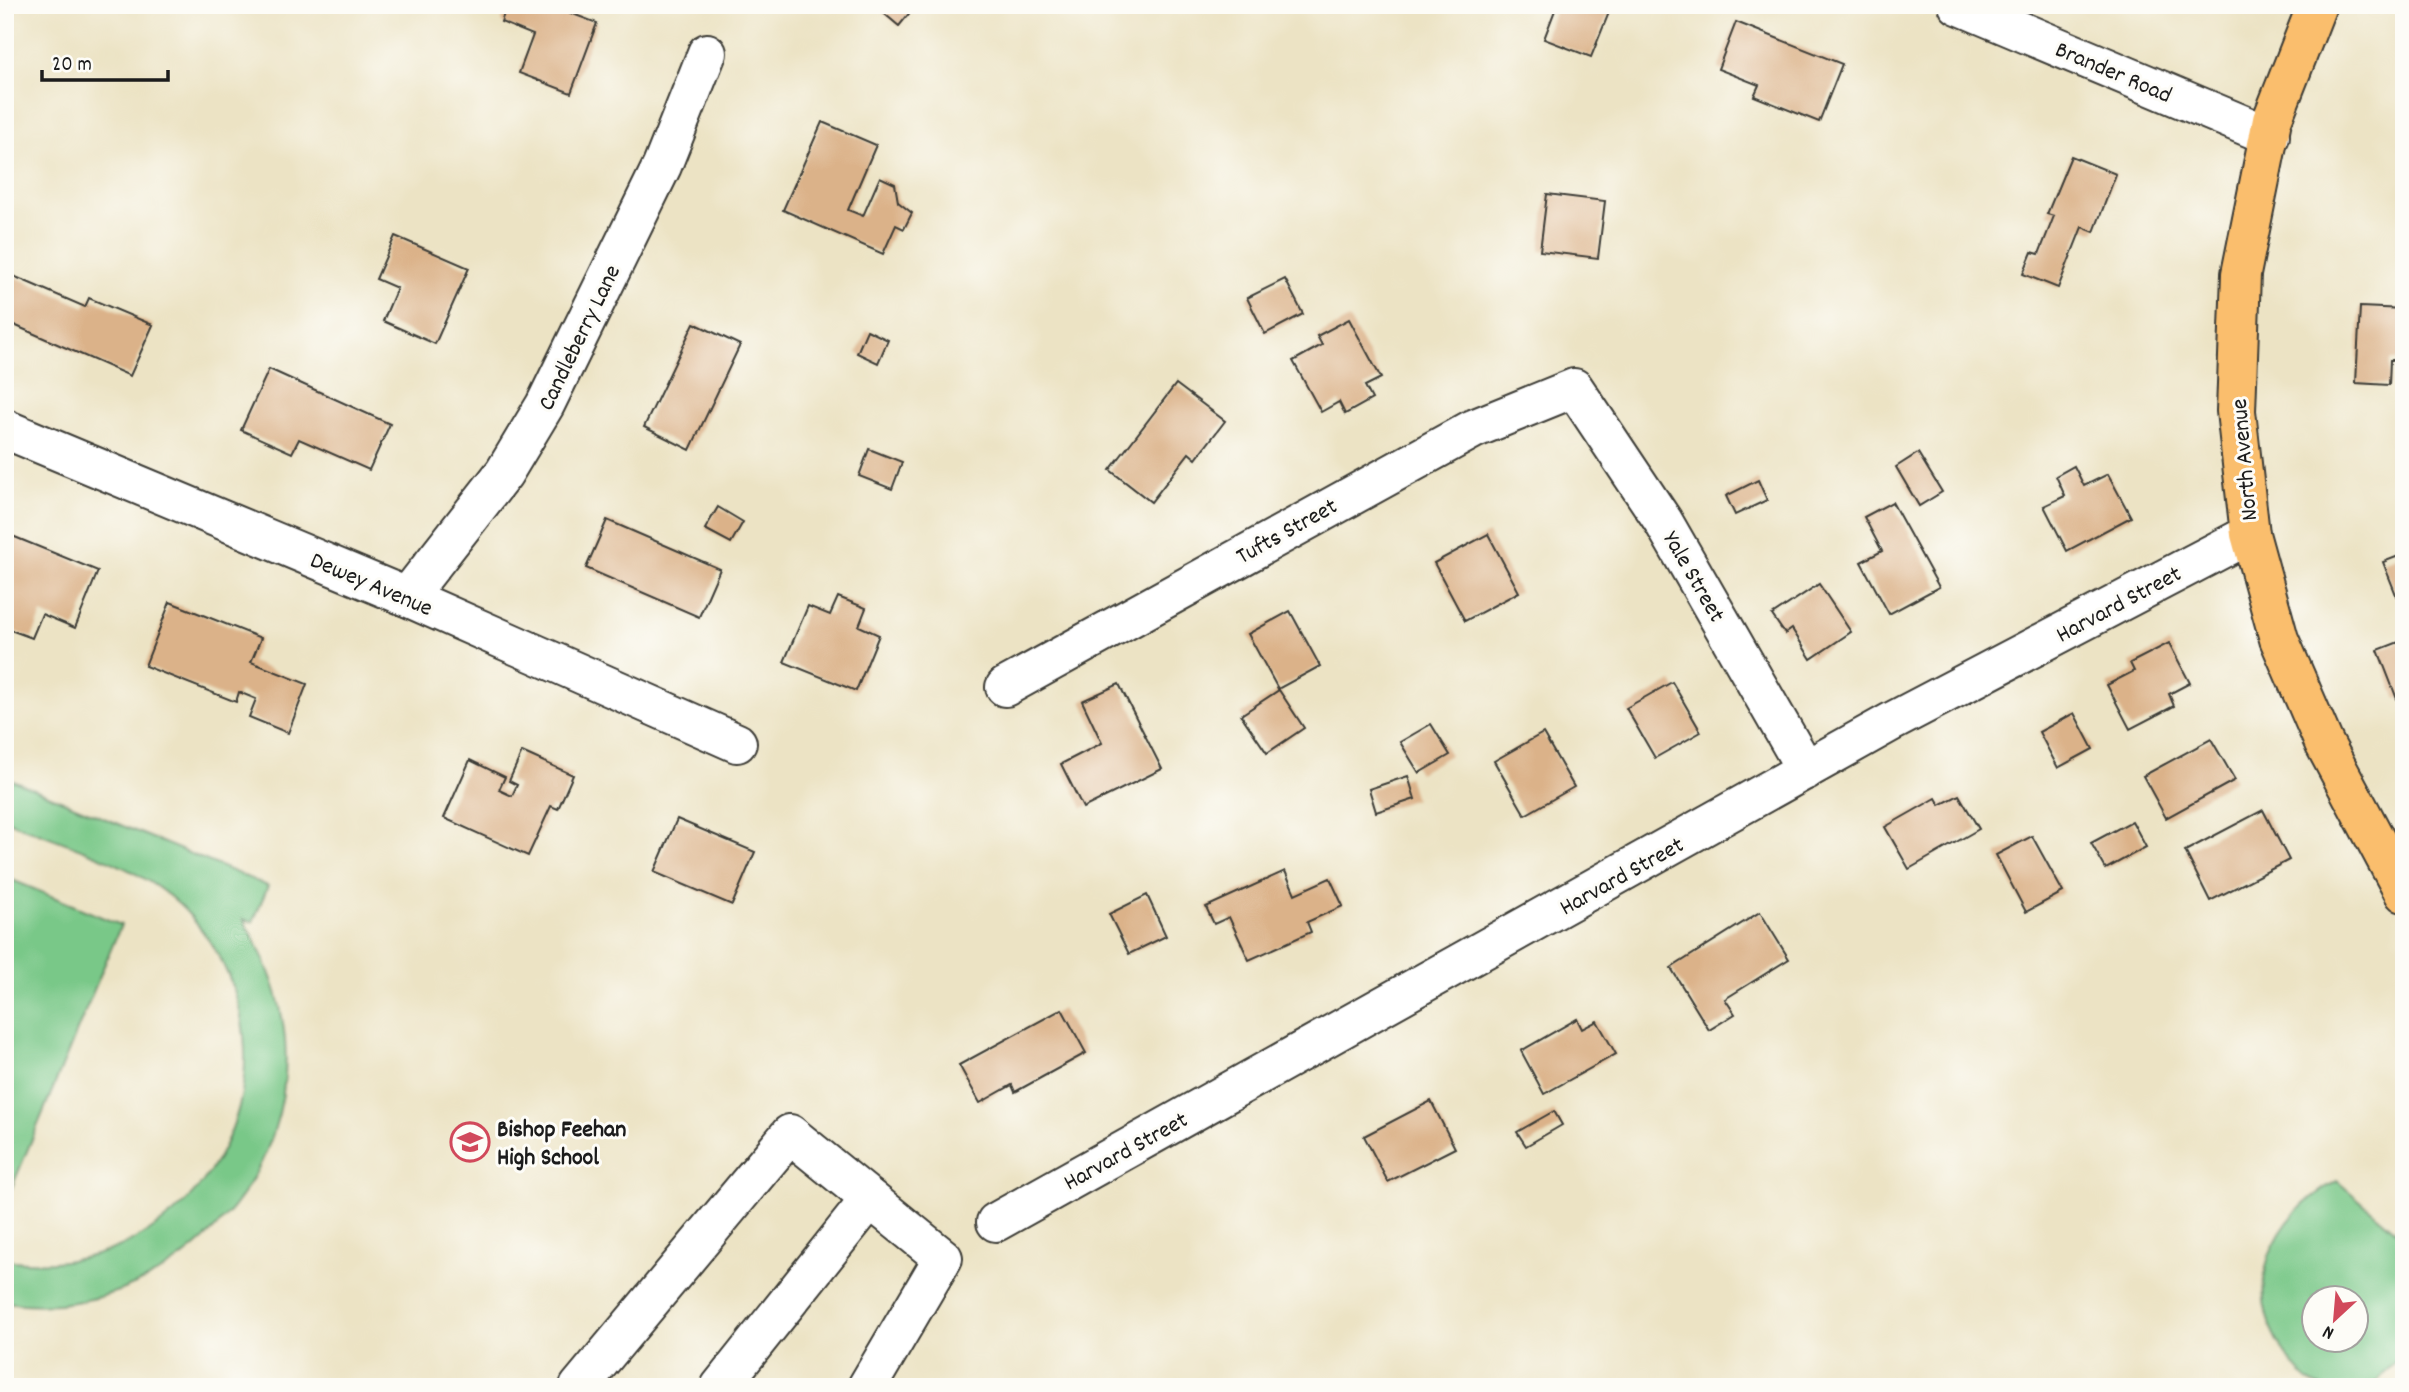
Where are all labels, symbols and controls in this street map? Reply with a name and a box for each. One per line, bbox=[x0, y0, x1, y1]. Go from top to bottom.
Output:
street label: Brander Road bbox=[2049, 34, 2176, 114]
scale bar bbox=[42, 38, 168, 82]
text: 20 m bbox=[52, 51, 92, 81]
street label: Candleberry Lane bbox=[531, 260, 631, 417]
street label: North Avenue bbox=[2224, 397, 2268, 522]
street label: Tufts Street bbox=[1231, 491, 1344, 574]
street label: Yale Street bbox=[1653, 526, 1732, 629]
street label: Dewey Avenue bbox=[304, 545, 437, 627]
street label: Harvard Street bbox=[2051, 558, 2188, 653]
street label: Harvard Street bbox=[1554, 829, 1691, 926]
street label: Harvard Street bbox=[1058, 1104, 1195, 1201]
place label: Bishop Feehan High School bbox=[497, 1114, 626, 1176]
school or university icon: Bishop Feehan High School bbox=[449, 1121, 491, 1163]
north arrow bbox=[2300, 1284, 2370, 1354]
text: N bbox=[2319, 1317, 2339, 1345]

